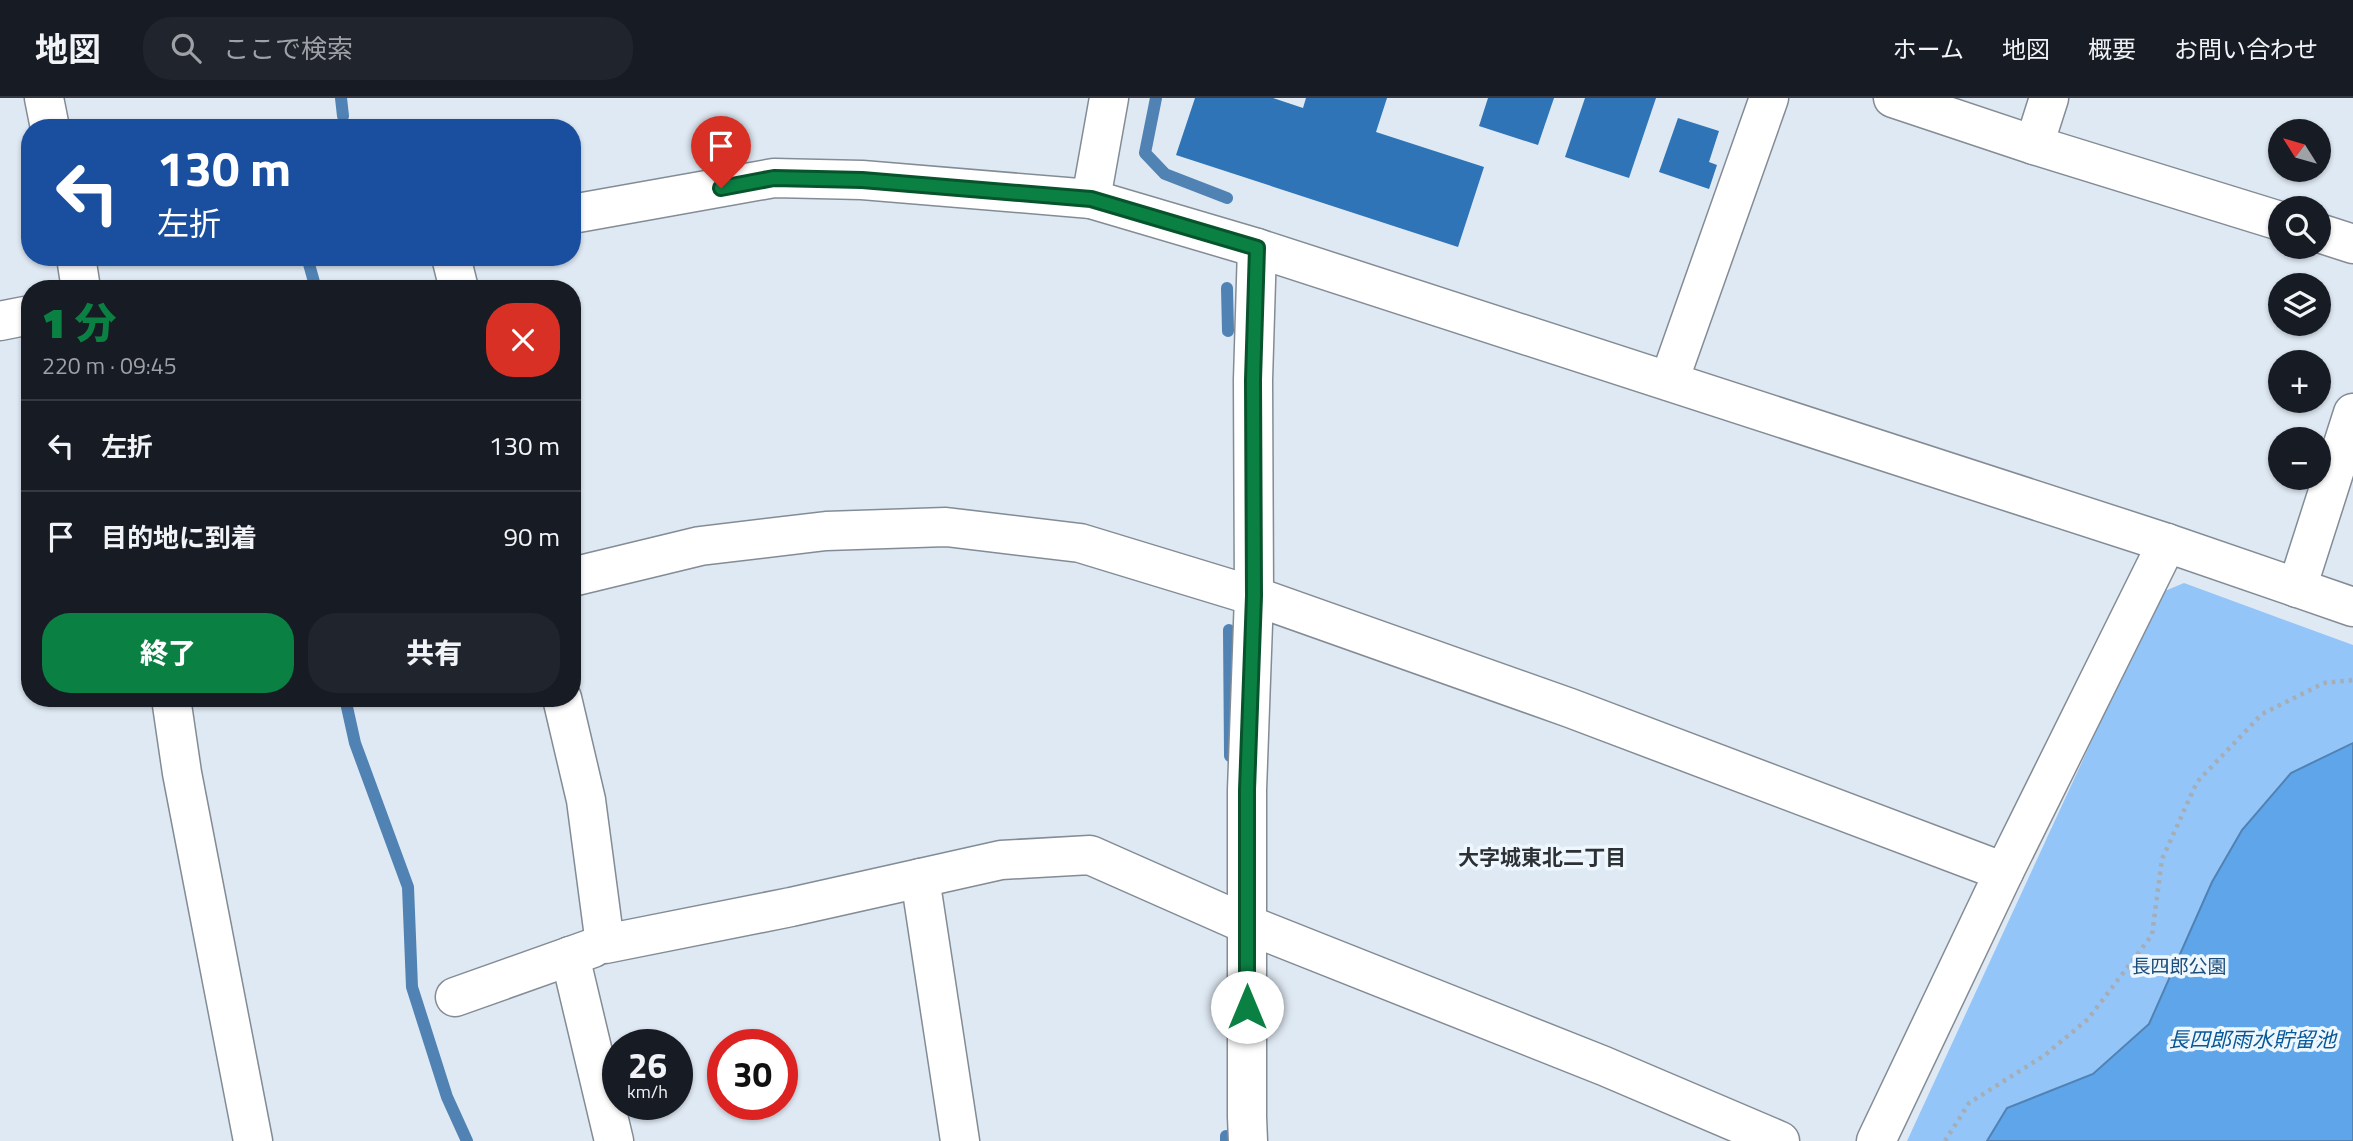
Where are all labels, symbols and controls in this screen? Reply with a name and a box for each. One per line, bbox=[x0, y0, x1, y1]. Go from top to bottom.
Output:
search box bbox=[143, 17, 633, 80]
text: 地図 bbox=[35, 24, 101, 74]
icon: search bbox=[167, 29, 205, 67]
text: ここで検索 bbox=[223, 29, 353, 68]
text: ホーム bbox=[1893, 31, 1964, 67]
text: 地図 bbox=[2002, 31, 2050, 67]
text: 概要 bbox=[2088, 31, 2136, 67]
text: お問い合わせ bbox=[2174, 31, 2318, 67]
pin bbox=[691, 116, 751, 188]
north arrow bbox=[2268, 119, 2331, 182]
map controls bbox=[2268, 119, 2331, 490]
icon: arrive bbox=[702, 127, 740, 165]
text: 130 m bbox=[157, 130, 291, 205]
icon: left bbox=[42, 147, 133, 238]
button: search bbox=[2268, 196, 2331, 259]
text: 左折 bbox=[157, 199, 221, 247]
button: layers bbox=[2268, 273, 2331, 336]
text: 1 分 bbox=[42, 290, 116, 354]
button: close bbox=[486, 303, 560, 377]
text: 220 m · 09:45 bbox=[42, 348, 177, 383]
button: + bbox=[2268, 350, 2331, 413]
text: 130 m bbox=[489, 426, 560, 465]
icon: left bbox=[42, 427, 80, 465]
text: 左折 bbox=[101, 427, 153, 466]
button: − bbox=[2268, 427, 2331, 490]
text: 90 m bbox=[503, 517, 560, 556]
icon: arrive bbox=[42, 518, 80, 556]
text: 目的地に到着 bbox=[101, 518, 257, 557]
button: 終了 bbox=[42, 613, 294, 693]
button: 共有 bbox=[308, 613, 560, 693]
district label: 大字城東北二丁目 bbox=[1458, 841, 1626, 873]
park label: 長四郎公園 bbox=[2131, 951, 2227, 980]
position arrow bbox=[1210, 970, 1284, 1044]
water label: 長四郎雨水貯留池 bbox=[2168, 1023, 2338, 1055]
speed limit sign: 30 bbox=[707, 1029, 798, 1120]
text: 26 bbox=[628, 1038, 667, 1092]
text: km/h bbox=[627, 1078, 668, 1105]

